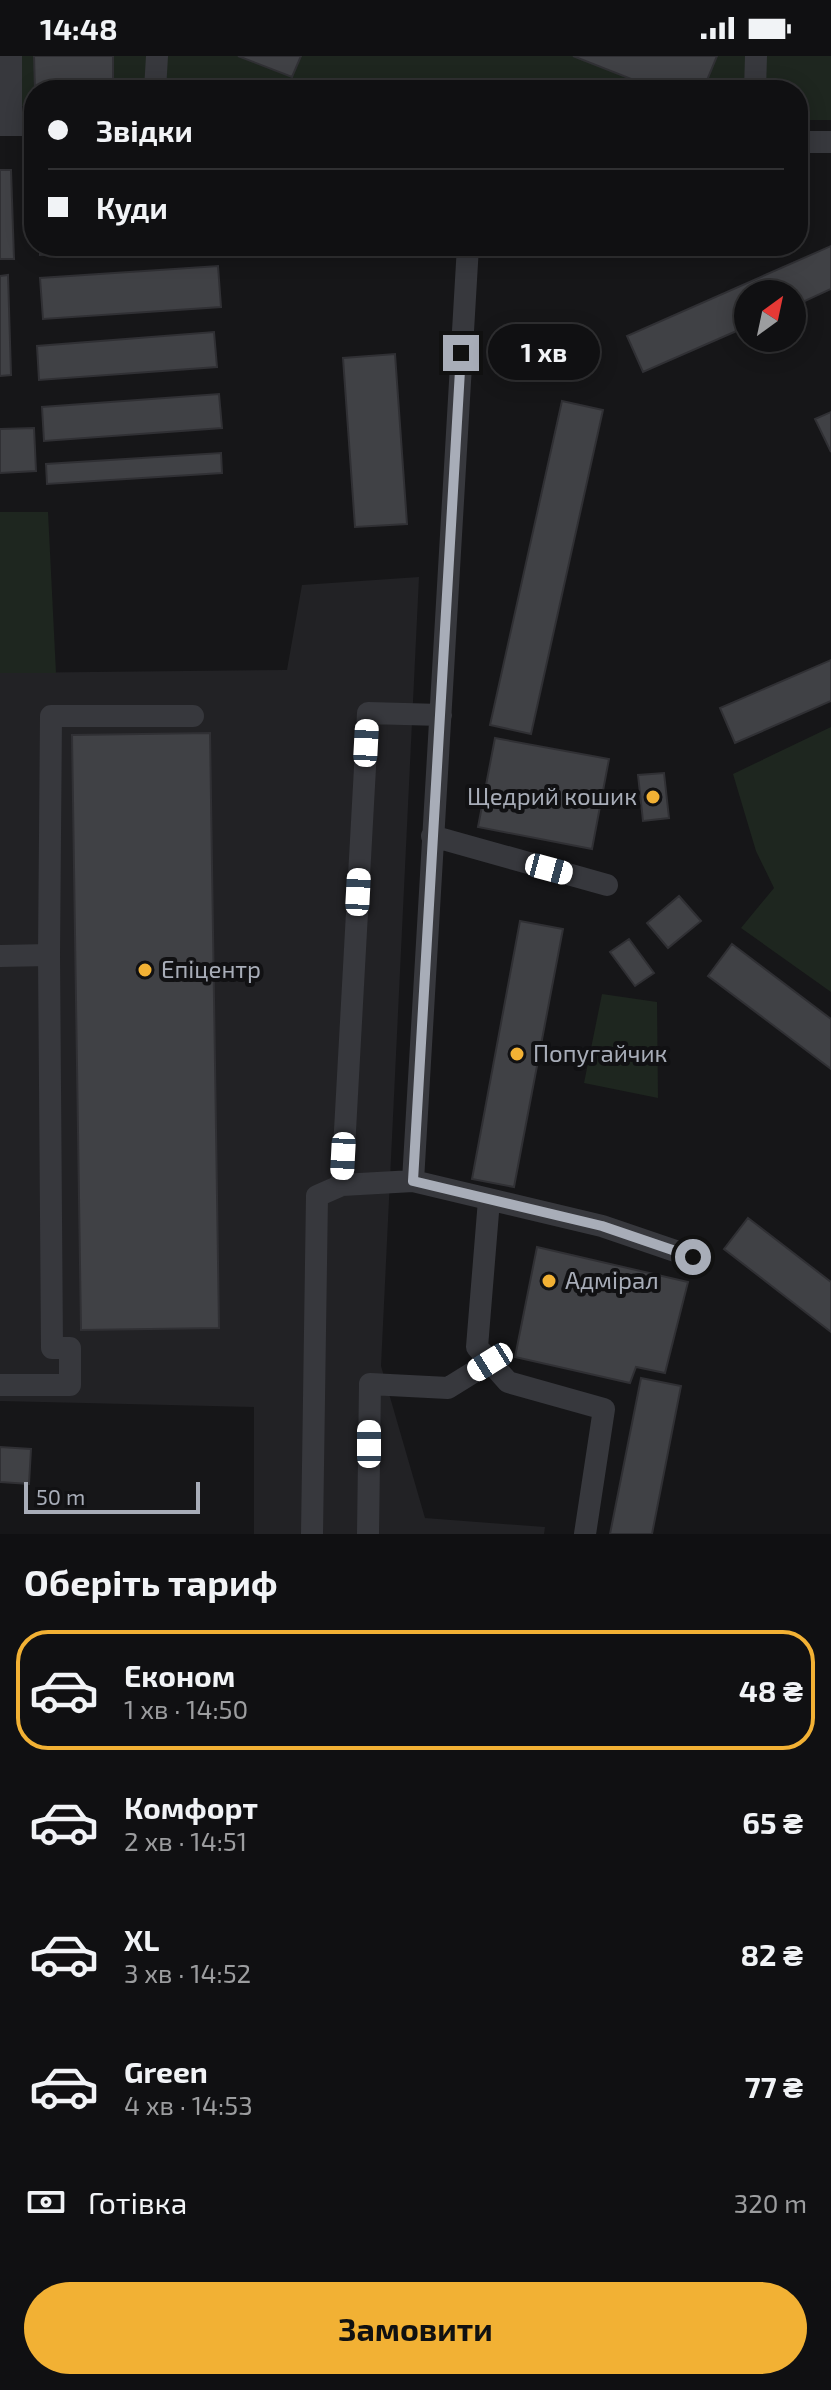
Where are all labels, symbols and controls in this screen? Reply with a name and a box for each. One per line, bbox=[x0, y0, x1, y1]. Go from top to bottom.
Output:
text: 14:48 bbox=[40, 10, 118, 46]
text: Звідки bbox=[96, 112, 193, 148]
text: Куди bbox=[96, 189, 168, 225]
north arrow bbox=[734, 280, 806, 352]
map controls bbox=[734, 280, 806, 352]
callout: 1 хв bbox=[489, 325, 601, 381]
route end bbox=[443, 335, 479, 371]
text: 1 хв bbox=[521, 336, 567, 367]
car bbox=[353, 718, 379, 768]
place label: Щедрий кошик bbox=[467, 781, 637, 810]
marker: Щедрий кошик bbox=[644, 788, 662, 806]
car bbox=[523, 851, 575, 887]
car bbox=[345, 867, 371, 917]
place label: Епіцентр bbox=[161, 954, 261, 983]
marker: Епіцентр bbox=[136, 961, 154, 979]
place label: Попугайчик bbox=[533, 1038, 668, 1068]
marker: Попугайчик bbox=[508, 1045, 526, 1063]
car bbox=[330, 1131, 356, 1181]
route start bbox=[675, 1239, 711, 1275]
place label: Адмірал bbox=[565, 1265, 659, 1294]
marker: Адмірал bbox=[540, 1272, 558, 1290]
car bbox=[463, 1339, 517, 1385]
car bbox=[357, 1420, 381, 1468]
scale bar bbox=[24, 1478, 200, 1514]
text: 50 m bbox=[36, 1483, 85, 1509]
text: Оберіть тариф bbox=[24, 1560, 278, 1603]
icon: car bbox=[28, 1654, 100, 1726]
text: Економ bbox=[124, 1657, 235, 1693]
text: 48 ₴ bbox=[739, 1672, 803, 1708]
text: 1 хв · 14:50 bbox=[124, 1693, 248, 1724]
icon: car bbox=[28, 1786, 100, 1858]
text: Комфорт bbox=[124, 1789, 258, 1825]
text: 65 ₴ bbox=[742, 1804, 803, 1840]
text: 2 хв · 14:51 bbox=[124, 1825, 247, 1856]
icon: car bbox=[28, 1918, 100, 1990]
text: XL bbox=[124, 1921, 159, 1957]
text: 82 ₴ bbox=[740, 1936, 803, 1972]
text: 3 хв · 14:52 bbox=[124, 1957, 251, 1988]
icon: car bbox=[28, 2050, 100, 2122]
text: Green bbox=[124, 2053, 208, 2089]
text: 77 ₴ bbox=[745, 2068, 803, 2104]
text: 4 хв · 14:53 bbox=[124, 2089, 253, 2120]
icon: cash bbox=[24, 2180, 68, 2224]
text: Готівка bbox=[88, 2184, 187, 2220]
text: 320 m bbox=[734, 2187, 807, 2218]
button: Замовити bbox=[24, 2282, 807, 2374]

